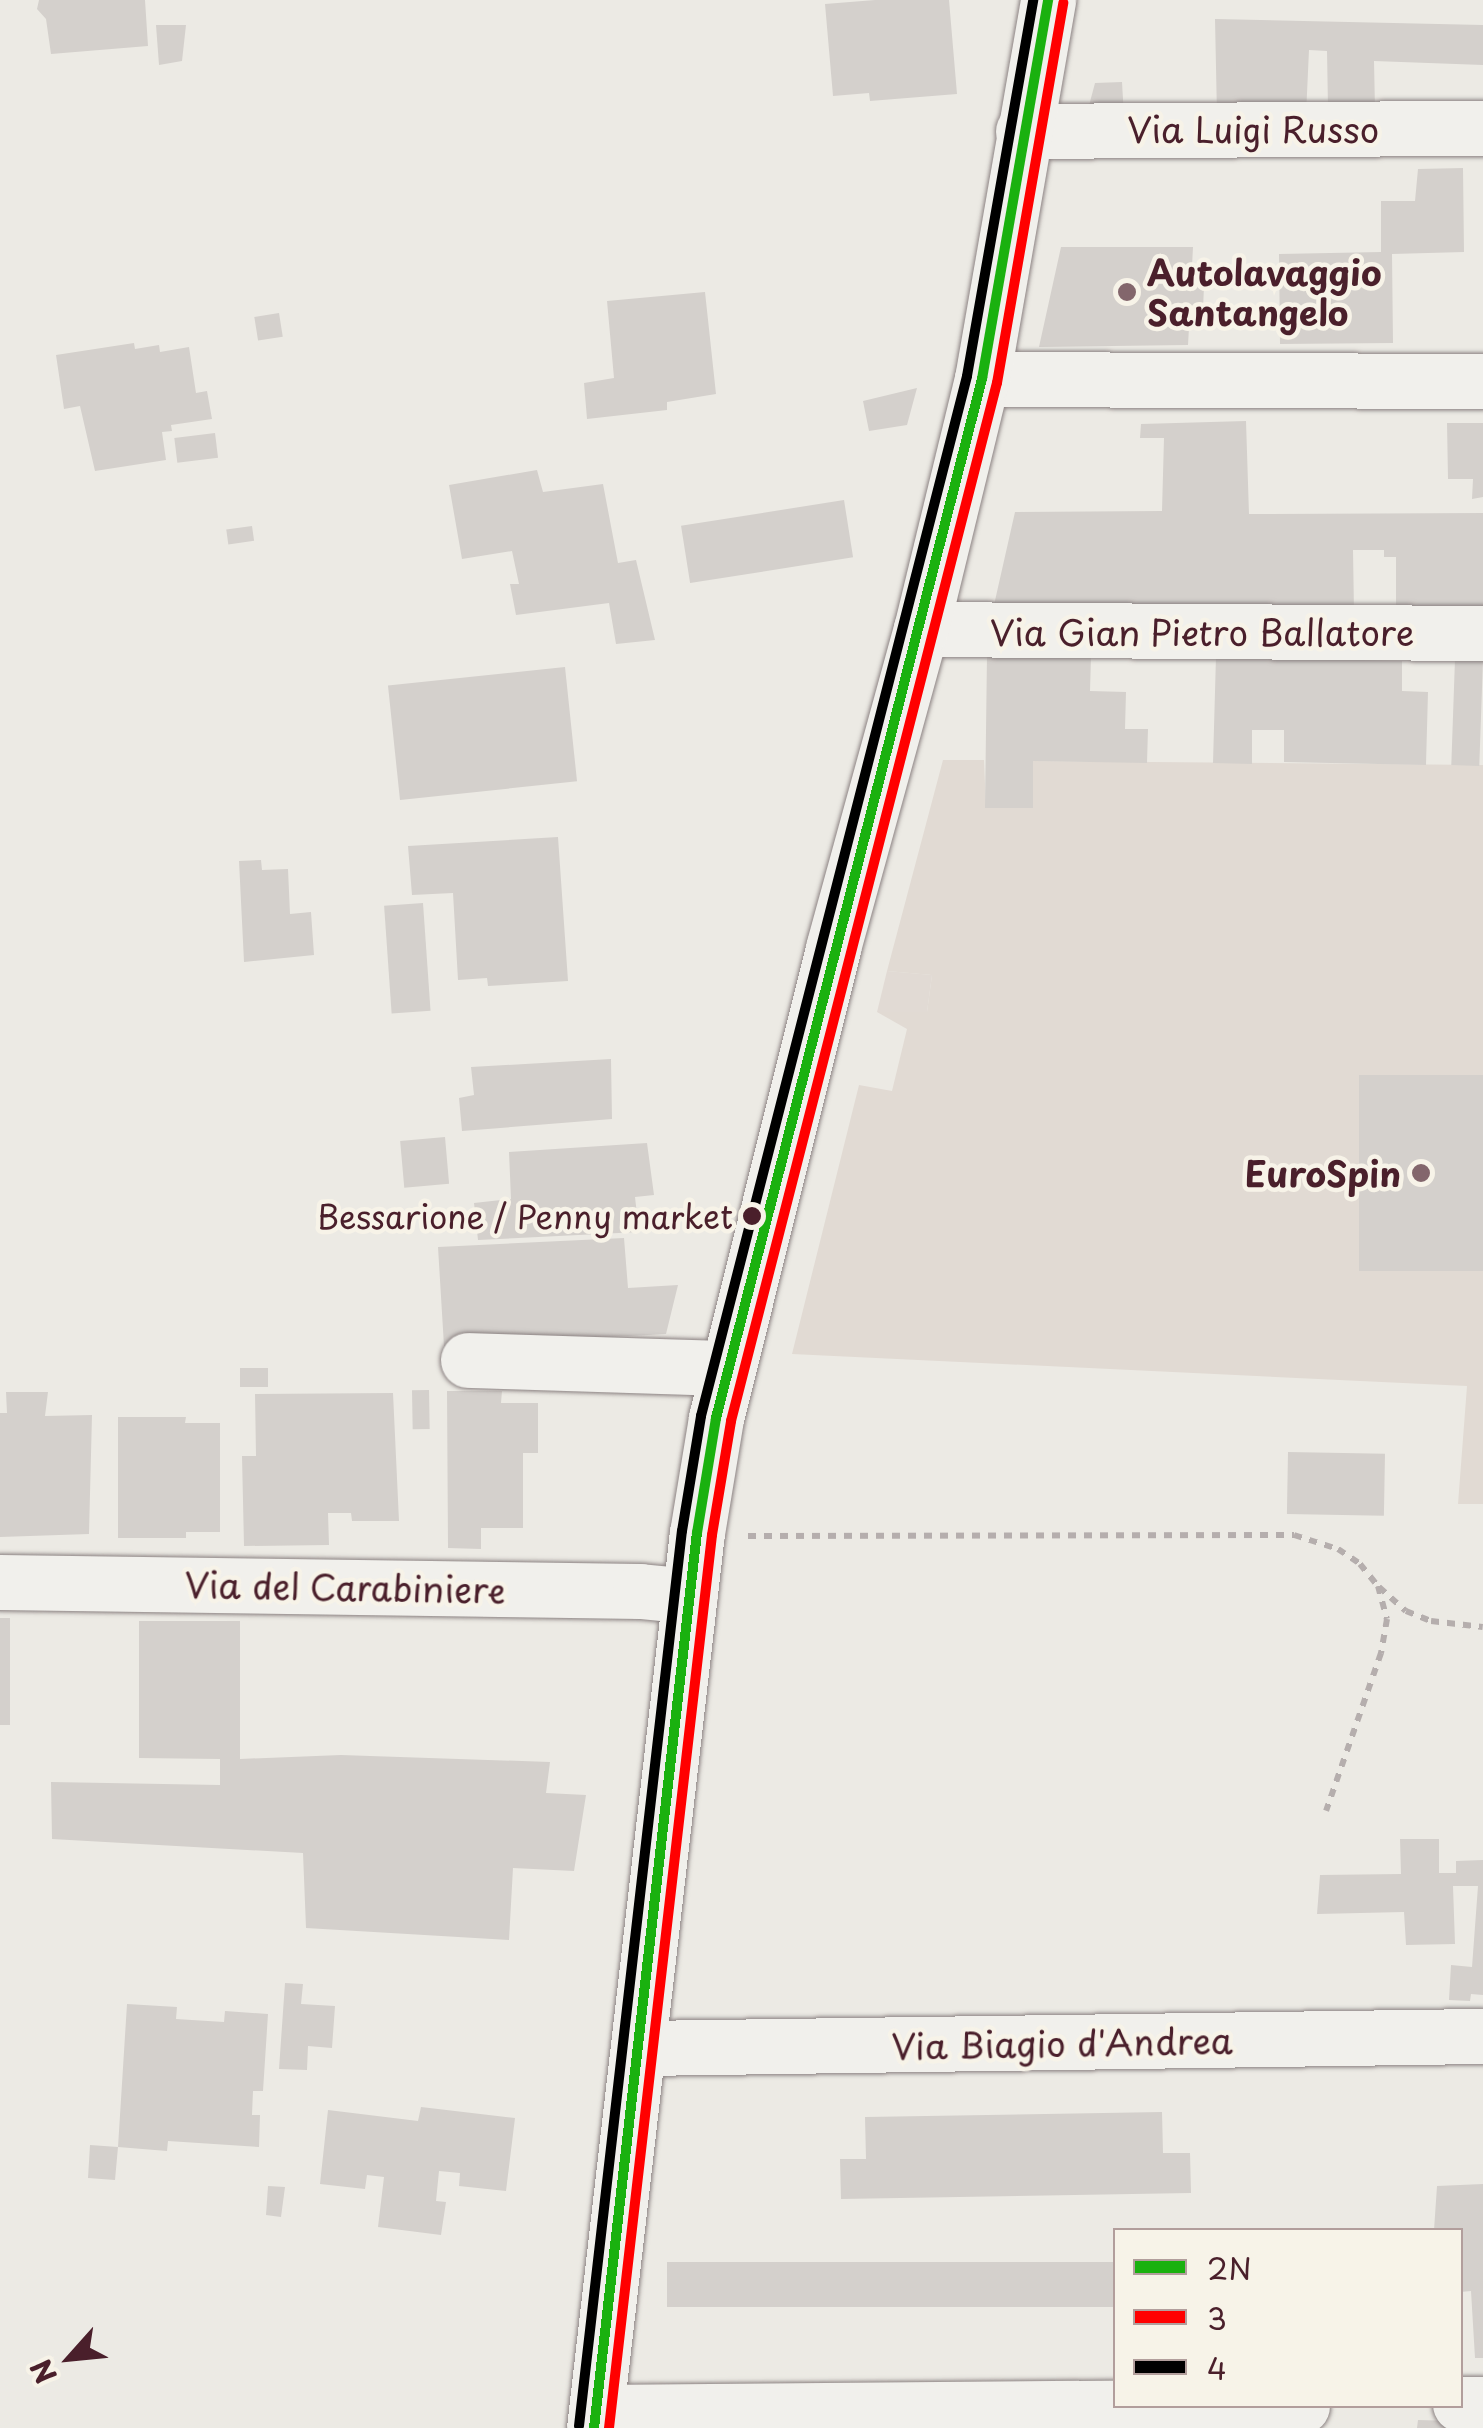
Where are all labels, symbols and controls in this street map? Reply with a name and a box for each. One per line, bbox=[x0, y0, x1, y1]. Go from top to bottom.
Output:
street label: Via Luigi Russo bbox=[1127, 108, 1379, 150]
place label: Autolavaggio Santangelo bbox=[1147, 251, 1382, 333]
marker: Autolavaggio Santangelo bbox=[1116, 281, 1138, 303]
street label: Via Gian Pietro Ballatore bbox=[991, 611, 1413, 653]
place label: EuroSpin bbox=[1245, 1152, 1401, 1194]
marker: EuroSpin bbox=[1410, 1162, 1432, 1184]
place label: Bessarione / Penny market bbox=[317, 1197, 733, 1235]
marker: Bessarione / Penny market bbox=[742, 1206, 762, 1226]
street label: Via del Carabiniere bbox=[182, 1563, 508, 1611]
street label: Via Biagio d'Andrea bbox=[891, 2019, 1233, 2067]
legend bbox=[1113, 2228, 1463, 2408]
text: 2N bbox=[1207, 2245, 1252, 2290]
text: 3 bbox=[1207, 2295, 1227, 2340]
north arrow bbox=[20, 2308, 120, 2408]
text: 4 bbox=[1207, 2345, 1227, 2390]
text: N bbox=[19, 2352, 67, 2391]

